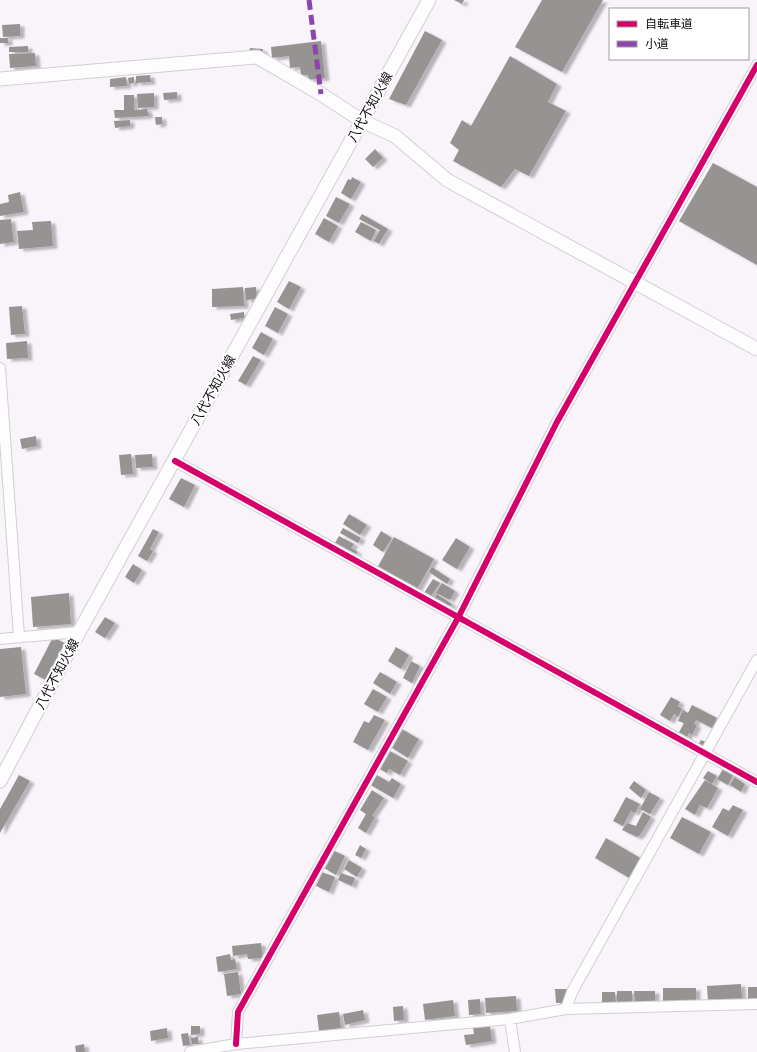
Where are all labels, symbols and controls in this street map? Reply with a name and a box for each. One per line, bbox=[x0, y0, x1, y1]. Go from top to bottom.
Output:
legend bbox=[609, 8, 749, 60]
text: 自転車道 bbox=[645, 16, 693, 32]
text: 小道 bbox=[645, 36, 669, 52]
street label: 八代不知火線 bbox=[344, 69, 396, 145]
street label: 八代不知火線 bbox=[187, 352, 239, 428]
street label: 八代不知火線 bbox=[31, 636, 83, 712]

